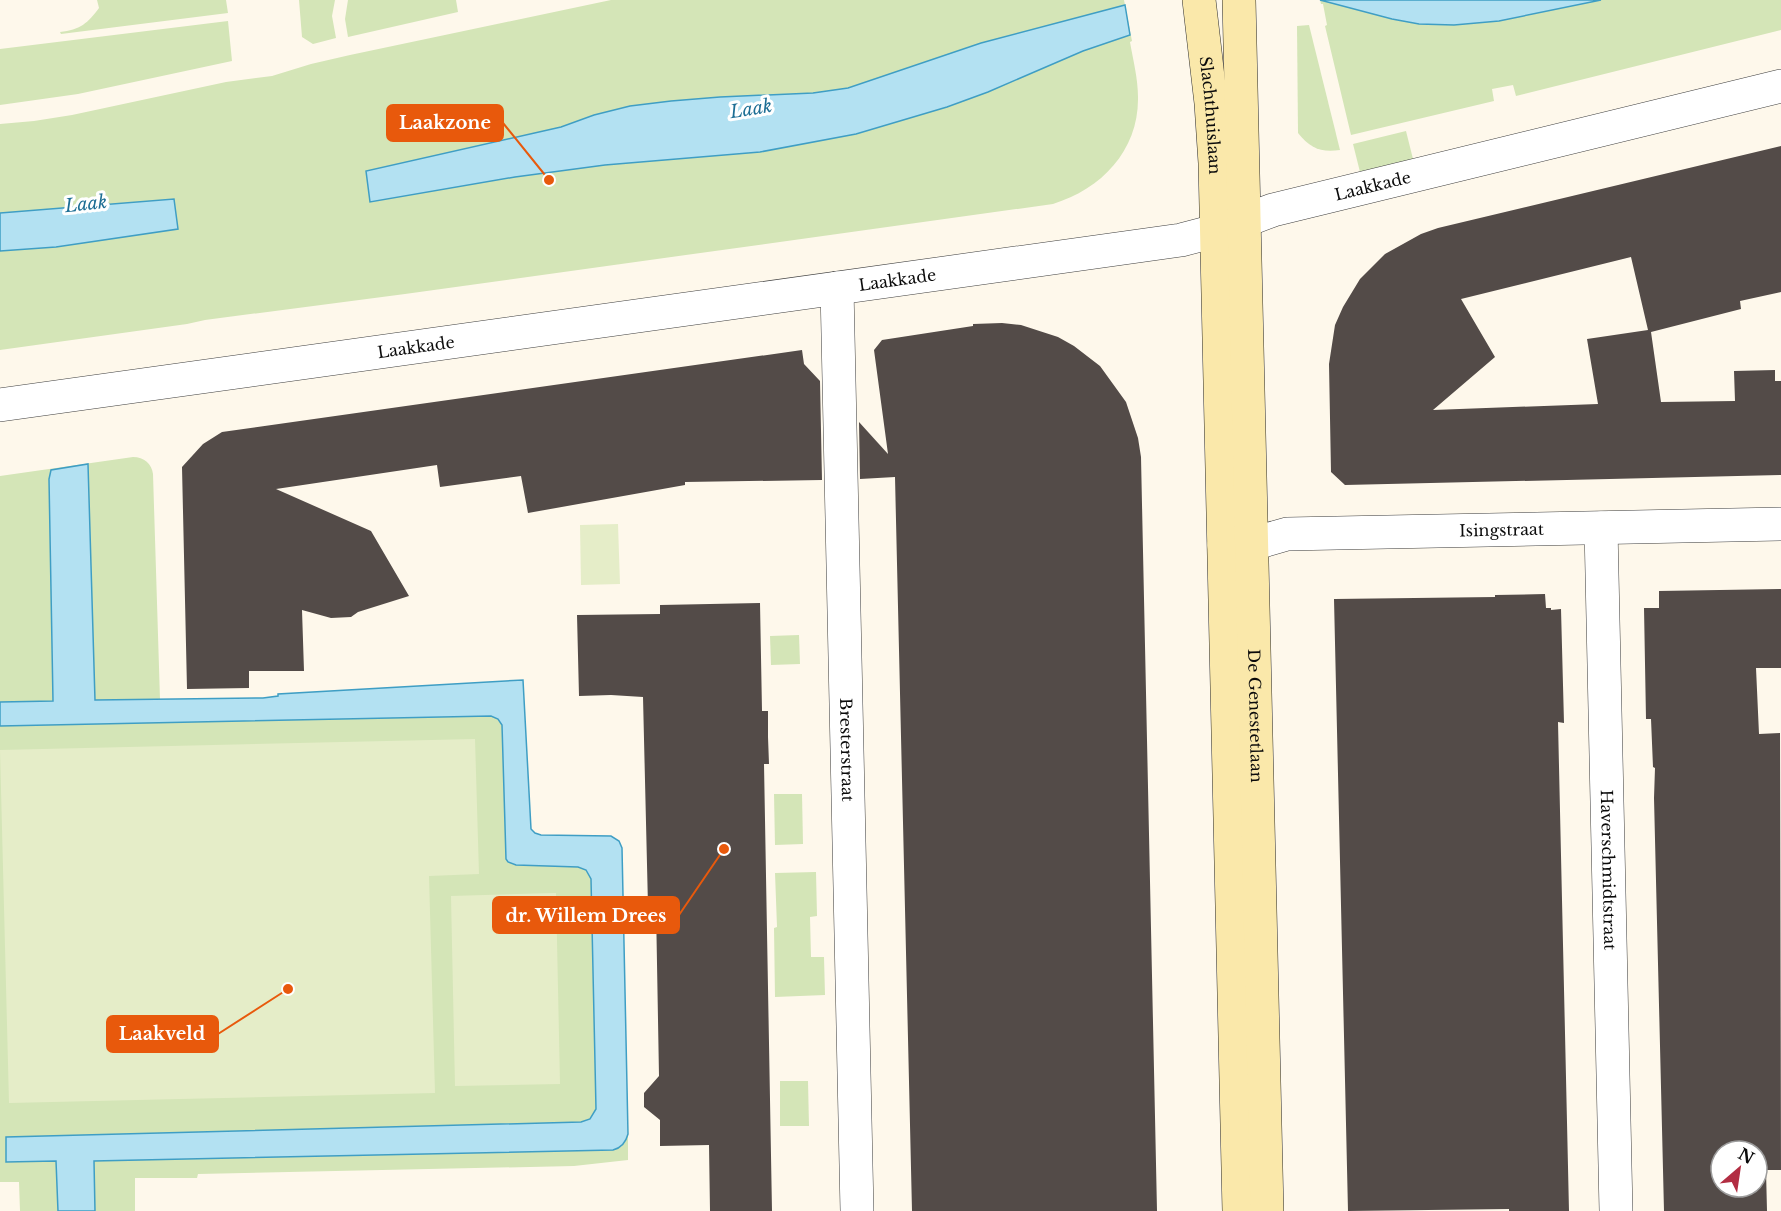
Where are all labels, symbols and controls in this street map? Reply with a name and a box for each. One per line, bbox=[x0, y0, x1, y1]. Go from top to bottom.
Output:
street label: Slachthuislaan bbox=[1196, 55, 1225, 175]
water label: Laak bbox=[727, 95, 774, 123]
callout: Laakzone bbox=[387, 105, 503, 141]
text: Laakzone bbox=[399, 112, 491, 134]
street label: Laakkade bbox=[1332, 167, 1413, 205]
water label: Laak bbox=[63, 191, 108, 217]
street label: Laakkade bbox=[857, 264, 937, 295]
street label: Laakkade bbox=[376, 332, 456, 362]
street label: Isingstraat bbox=[1459, 519, 1544, 541]
street label: De Genestetlaan bbox=[1244, 649, 1267, 783]
street label: Bresterstraat bbox=[836, 698, 858, 802]
street label: Haverschmidtstraat bbox=[1597, 789, 1620, 950]
callout: dr. Willem Drees bbox=[493, 897, 679, 933]
text: dr. Willem Drees bbox=[506, 905, 666, 927]
callout: Laakveld bbox=[107, 1016, 218, 1052]
text: Laakveld bbox=[119, 1023, 206, 1045]
north arrow bbox=[1709, 1139, 1769, 1199]
text: N bbox=[1735, 1143, 1758, 1168]

